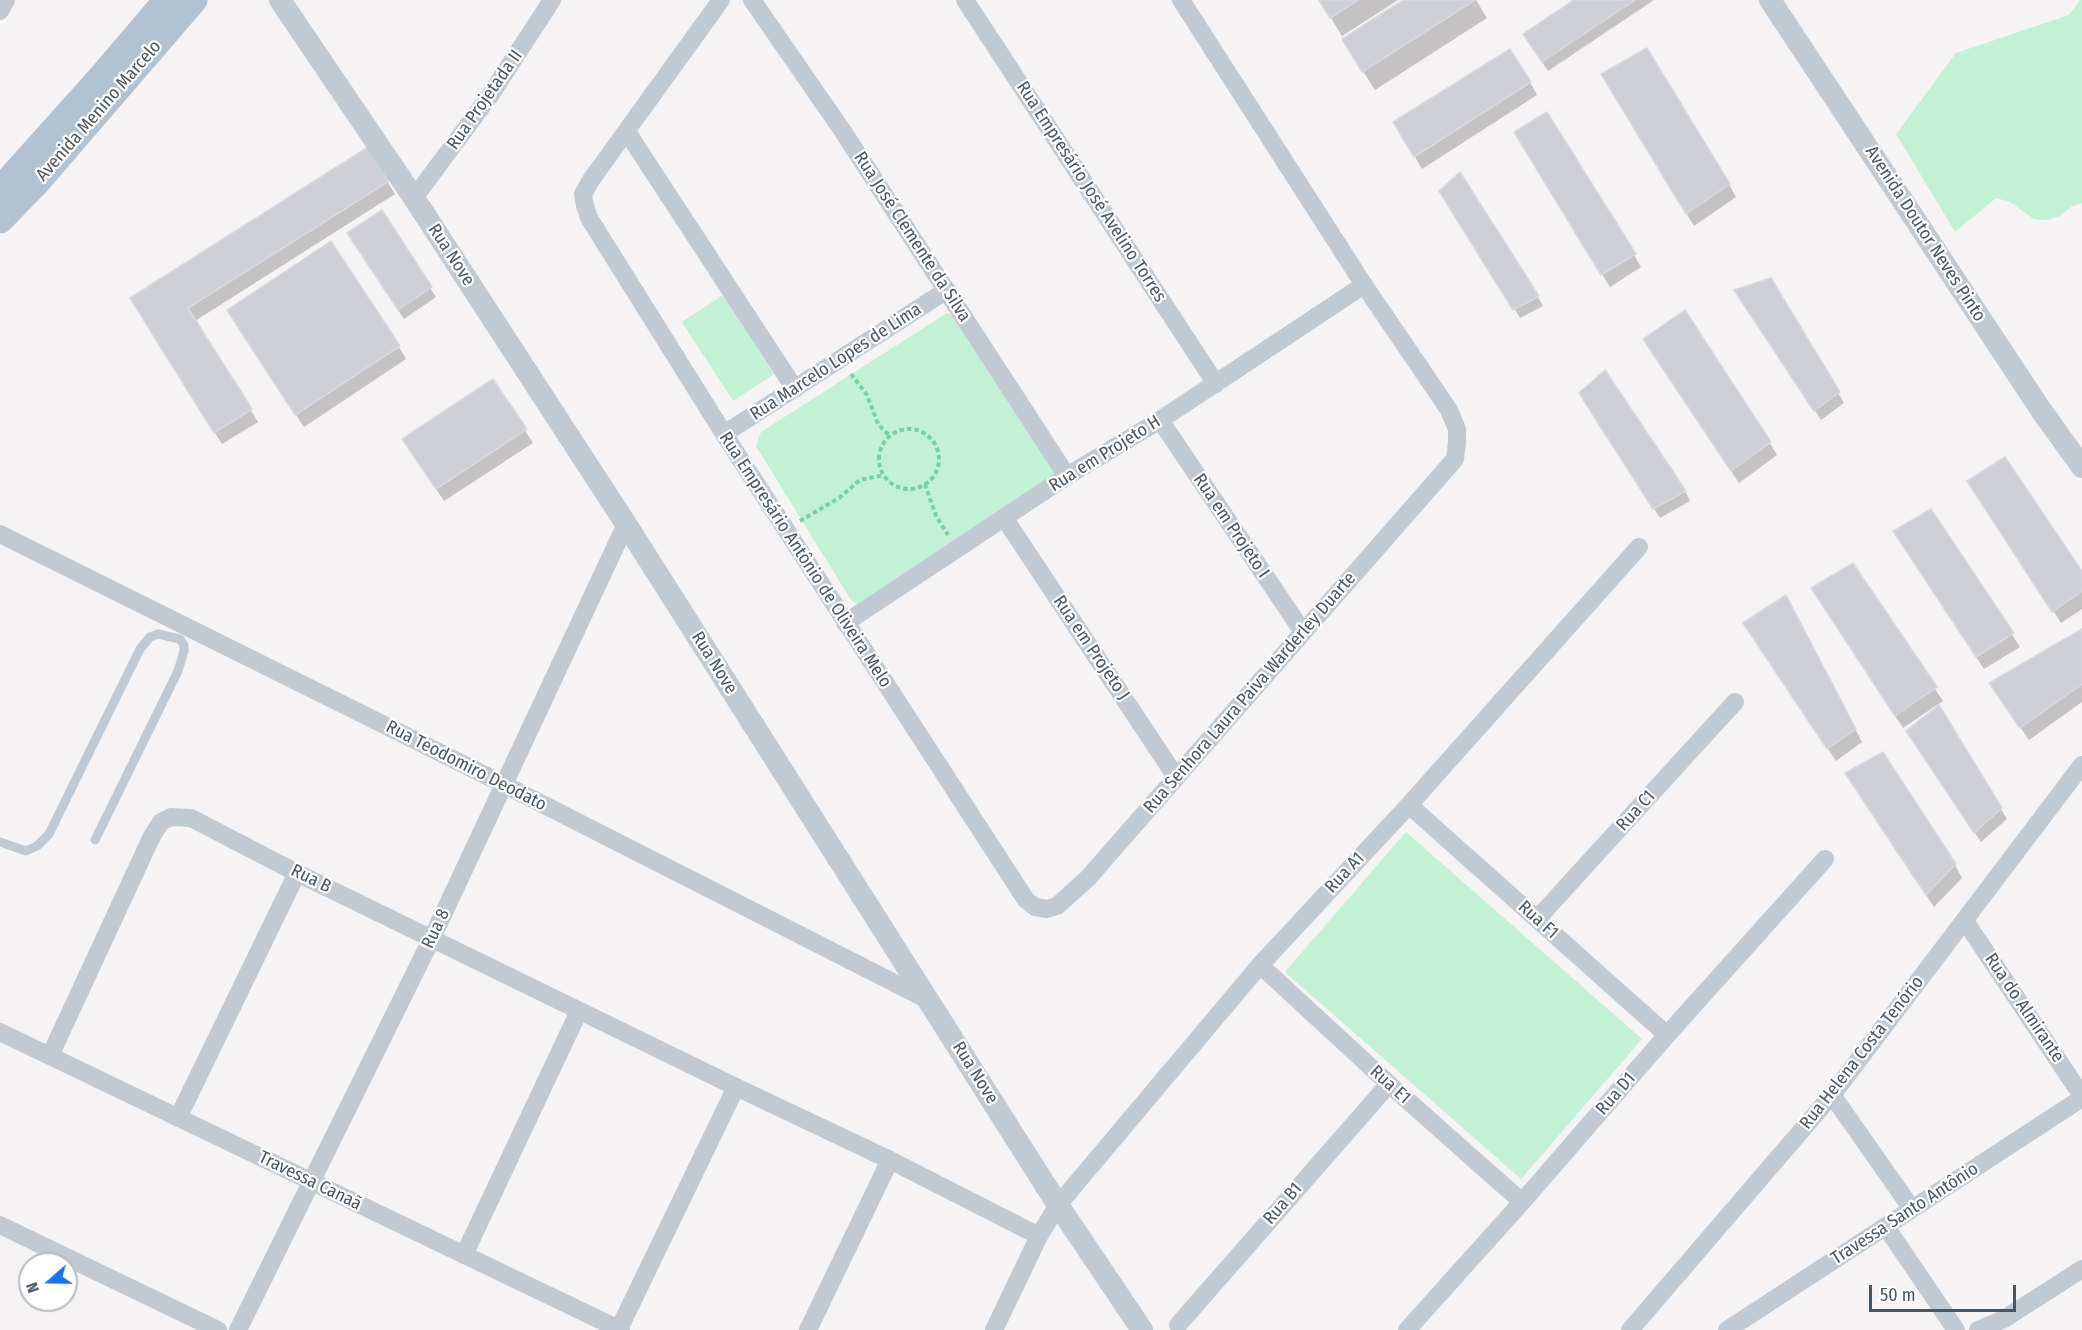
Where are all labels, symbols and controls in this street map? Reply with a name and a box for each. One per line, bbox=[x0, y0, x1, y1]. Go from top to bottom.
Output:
street label: Avenida Menino Marcelo bbox=[32, 36, 166, 186]
street label: Rua Projetada II bbox=[443, 46, 527, 154]
street label: Rua Empresário José Avelino Torres bbox=[1011, 78, 1171, 306]
street label: Avenida Doutor Neves Pinto bbox=[1860, 142, 1990, 326]
street label: Rua José Clemente da Silva bbox=[849, 148, 975, 326]
street label: Rua Nove bbox=[423, 220, 479, 290]
street label: Rua Marcelo Lopes de Lima bbox=[746, 299, 926, 425]
street label: Rua em Projeto H bbox=[1045, 411, 1165, 497]
street label: Rua Empresário Antônio de Oliveira Melo bbox=[714, 428, 896, 692]
street label: Rua em Projeto I bbox=[1188, 470, 1274, 582]
street label: Rua Senhora Laura Paiva Warderley Duarte bbox=[1139, 568, 1361, 818]
street label: Rua em Projeto J bbox=[1048, 592, 1134, 704]
street label: Rua Nove bbox=[686, 628, 742, 698]
street label: Rua Teodomiro Deodato bbox=[382, 716, 550, 816]
street label: Rua C1 bbox=[1612, 786, 1660, 836]
street label: Rua A1 bbox=[1321, 848, 1369, 898]
street label: Rua B bbox=[287, 860, 335, 898]
street label: Rua F1 bbox=[1513, 896, 1563, 944]
street label: Rua 8 bbox=[417, 906, 455, 952]
street label: Rua do Almirante bbox=[1980, 949, 2068, 1067]
street label: Rua Helena Costa Tenório bbox=[1795, 972, 1929, 1134]
street label: Rua Nove bbox=[947, 1038, 1003, 1108]
street label: Rua E1 bbox=[1365, 1061, 1415, 1109]
street label: Rua D1 bbox=[1592, 1068, 1640, 1120]
street label: Travessa Canaã bbox=[255, 1147, 365, 1215]
street label: Travessa Santo Antônio bbox=[1827, 1158, 1983, 1270]
street label: Rua B1 bbox=[1259, 1179, 1307, 1229]
north arrow bbox=[18, 1252, 78, 1312]
scale bar bbox=[1872, 1273, 2019, 1311]
text: N bbox=[22, 1280, 43, 1295]
text: 50 m bbox=[1880, 1284, 1916, 1306]

